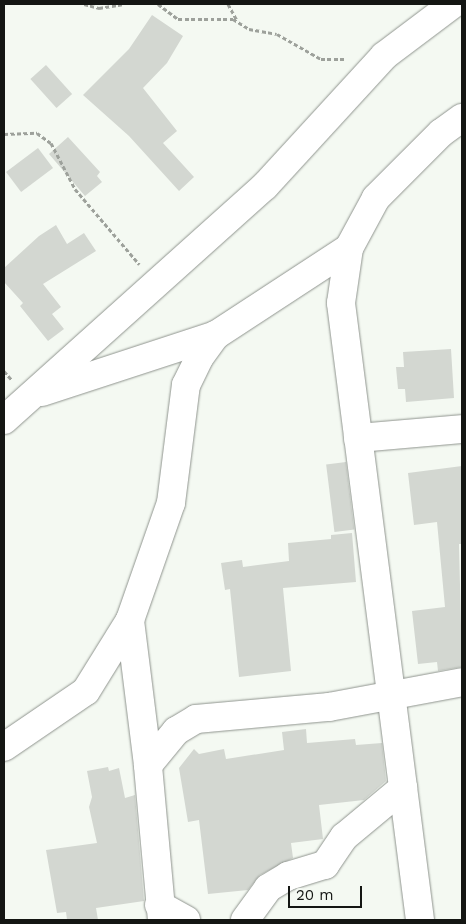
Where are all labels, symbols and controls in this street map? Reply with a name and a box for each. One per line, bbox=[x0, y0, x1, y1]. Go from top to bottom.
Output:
scale bar bbox=[291, 876, 365, 908]
text: 20 m bbox=[296, 886, 334, 904]

